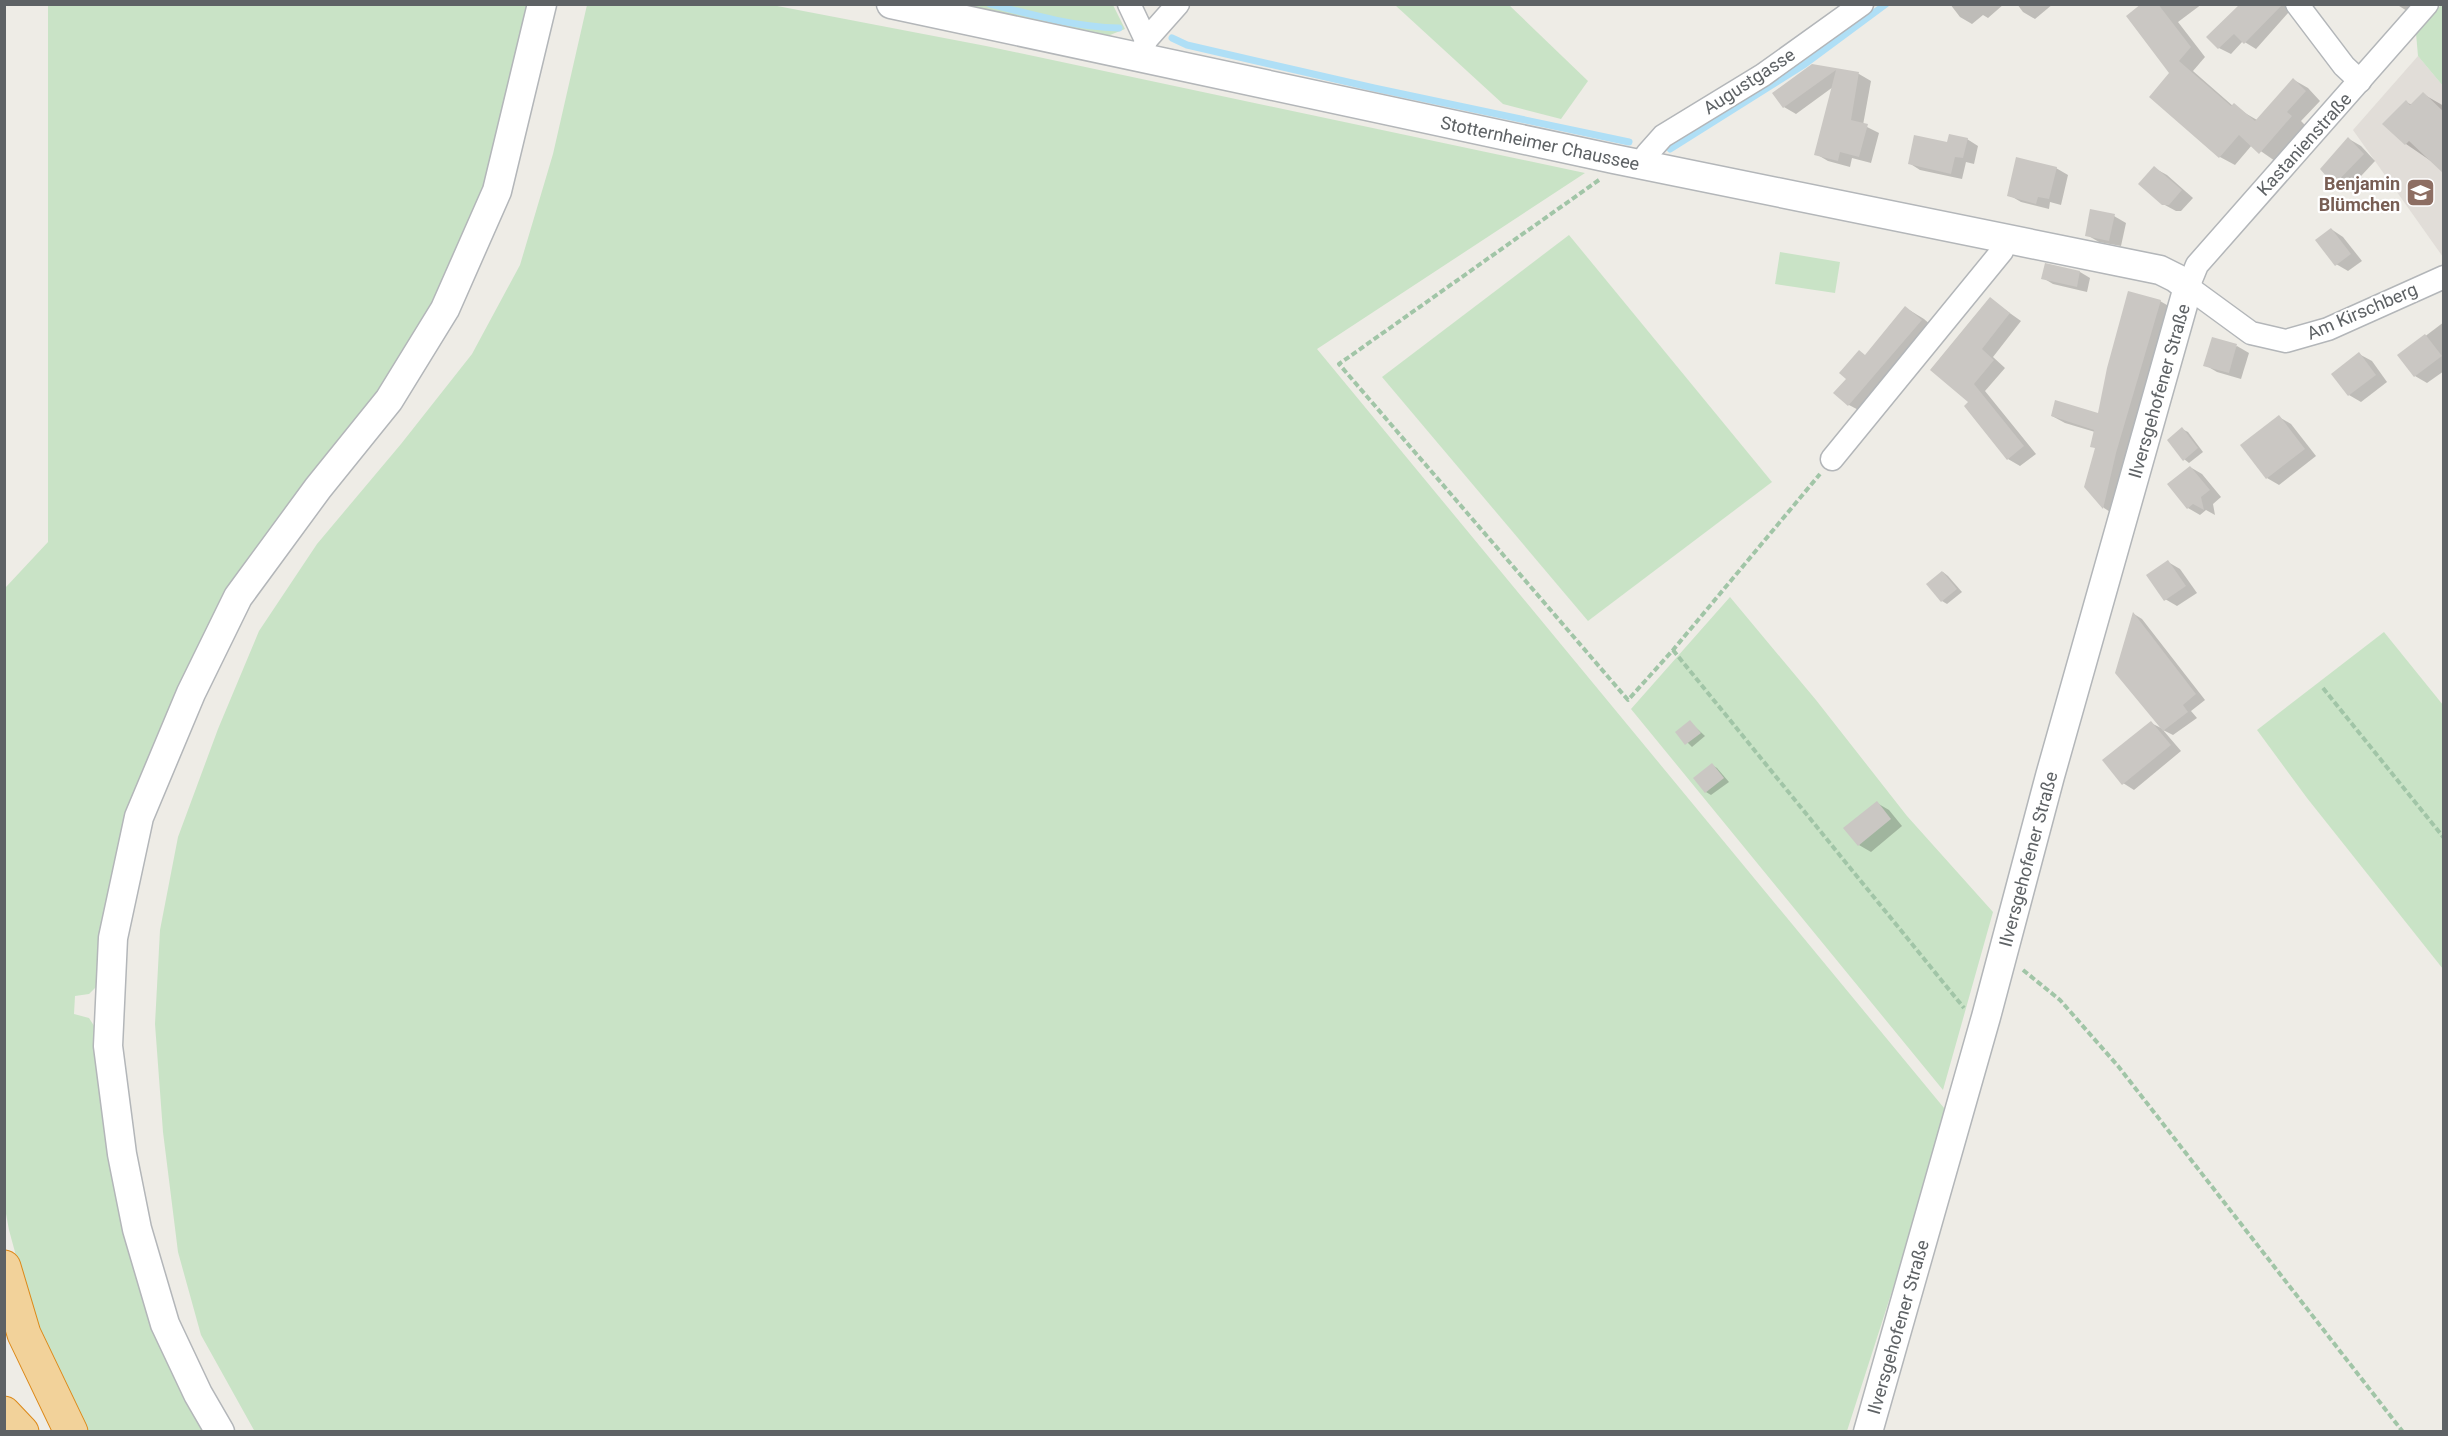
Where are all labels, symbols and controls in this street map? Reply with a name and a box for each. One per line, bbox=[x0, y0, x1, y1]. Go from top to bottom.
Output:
street label: Augustgasse bbox=[1699, 44, 1799, 118]
street label: Kastanienstraße bbox=[2252, 88, 2356, 200]
street label: Stotternheimer Chaussee bbox=[1439, 112, 1641, 174]
place label: Benjamin Blümchen bbox=[2319, 173, 2400, 215]
school or university icon: Benjamin Blümchen bbox=[2405, 177, 2437, 209]
street label: Am Kirschberg bbox=[2304, 278, 2420, 344]
street label: Ilversgehofener Straße bbox=[2124, 301, 2194, 481]
street label: Ilversgehofener Straße bbox=[1994, 769, 2062, 949]
street label: Ilversgehofener Straße bbox=[1863, 1237, 1933, 1417]

